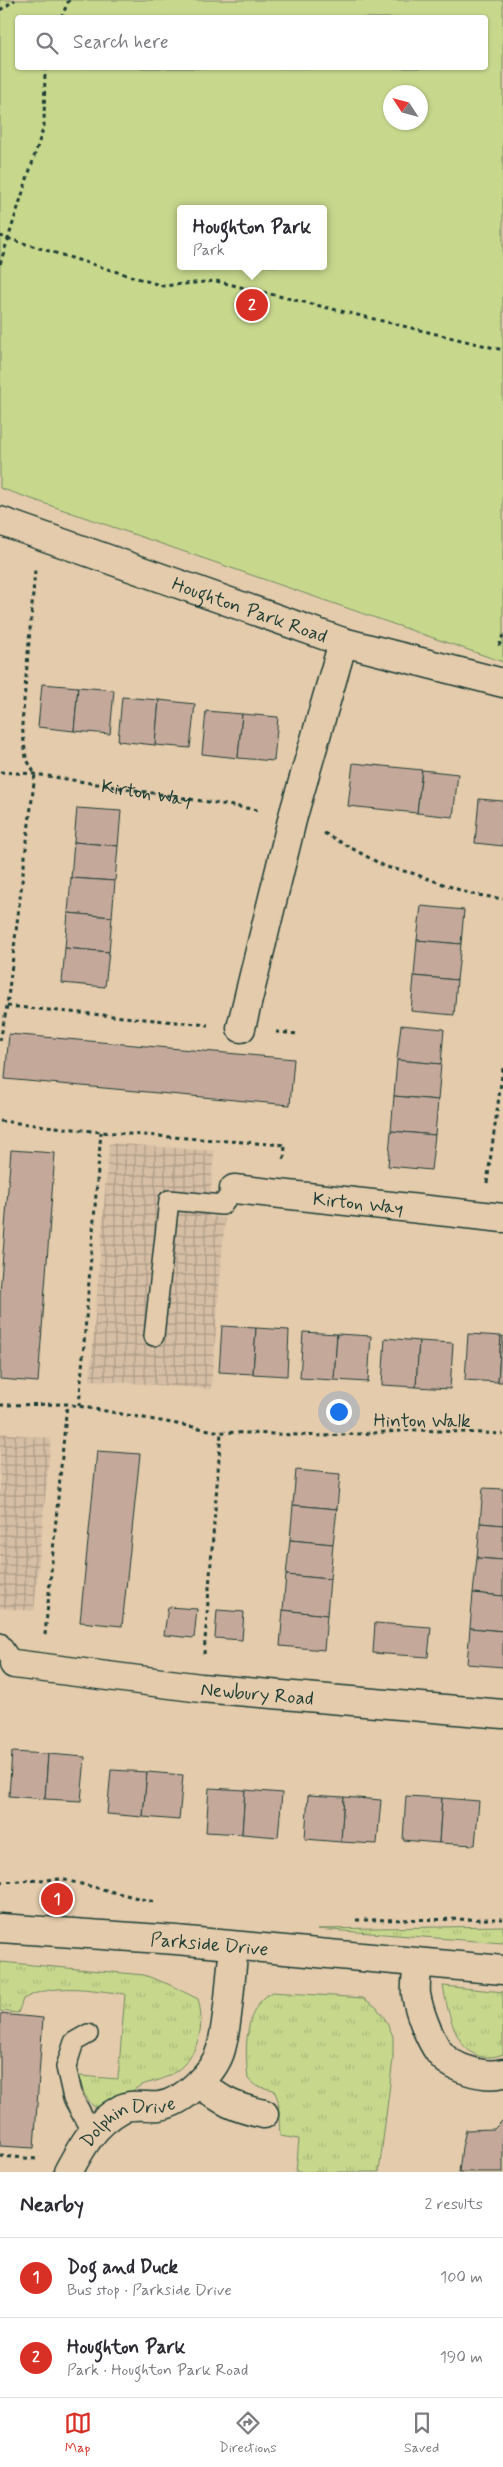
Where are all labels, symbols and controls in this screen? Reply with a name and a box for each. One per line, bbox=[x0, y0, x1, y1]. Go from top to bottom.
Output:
search box bbox=[15, 15, 488, 70]
icon: search bbox=[33, 29, 61, 57]
text: Search here bbox=[73, 30, 169, 55]
north arrow bbox=[383, 85, 428, 130]
popup bbox=[177, 205, 327, 270]
text: Houghton Park bbox=[193, 215, 311, 240]
text: Park bbox=[193, 240, 225, 261]
pin: 2 bbox=[236, 286, 268, 324]
street label: Houghton Park Road bbox=[168, 572, 330, 649]
street label: Kirton Way bbox=[99, 774, 193, 813]
street label: Kirton Way bbox=[312, 1187, 405, 1221]
your location bbox=[326, 1399, 352, 1425]
street label: Hinton Walk bbox=[373, 1409, 471, 1434]
street label: Newbury Road bbox=[200, 1677, 315, 1712]
pin: 1 bbox=[41, 1880, 73, 1918]
street label: Parkside Drive bbox=[150, 1927, 269, 1962]
street label: Dolphin Drive bbox=[75, 2091, 180, 2153]
text: Nearby bbox=[20, 2191, 84, 2219]
text: 2 results bbox=[425, 2194, 483, 2215]
text: Dog and Duck bbox=[67, 2255, 178, 2280]
text: 1 bbox=[32, 2267, 40, 2288]
text: 100 m bbox=[440, 2267, 483, 2288]
text: Bus stop · Parkside Drive bbox=[67, 2280, 232, 2301]
text: Houghton Park bbox=[67, 2335, 185, 2360]
text: 2 bbox=[32, 2347, 40, 2368]
text: 190 m bbox=[440, 2347, 483, 2368]
text: Park · Houghton Park Road bbox=[67, 2360, 248, 2381]
tab: Map bbox=[64, 2409, 92, 2457]
tab: Directions bbox=[219, 2409, 277, 2457]
tab: Saved bbox=[404, 2409, 439, 2457]

